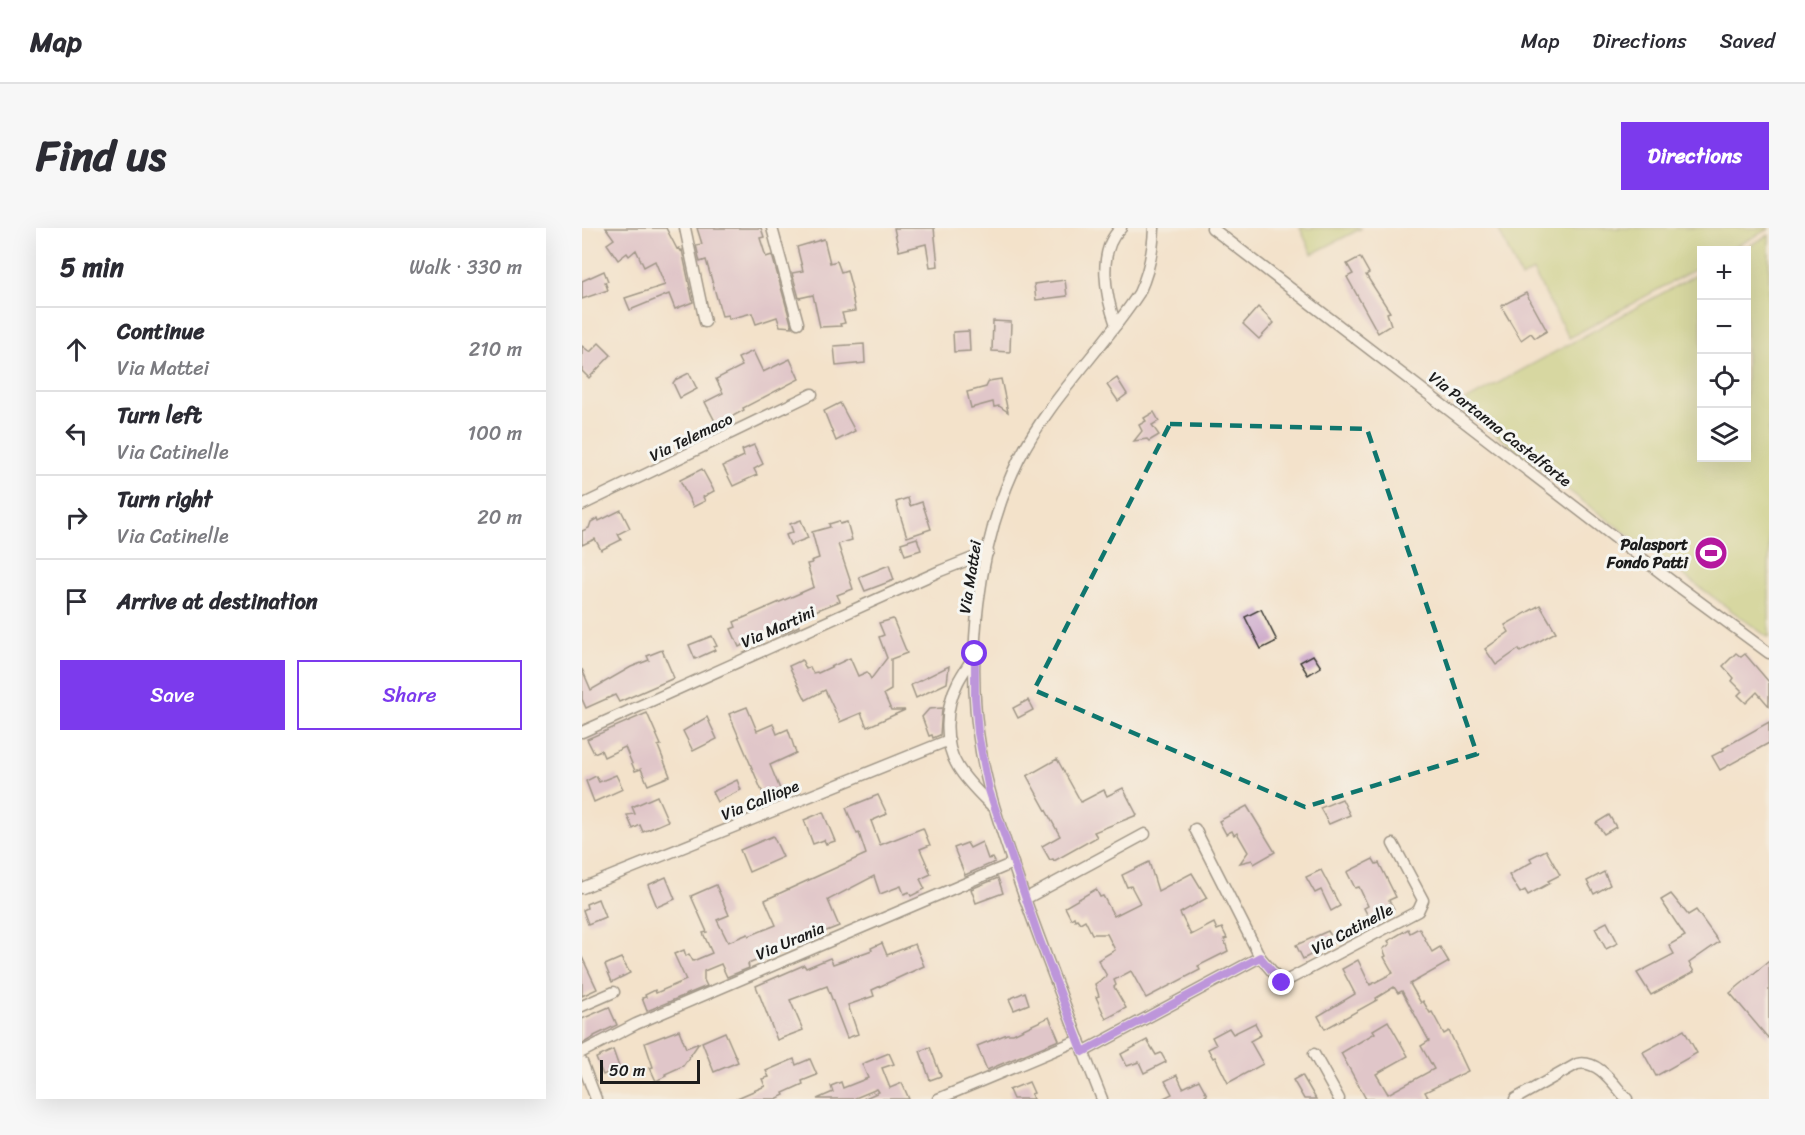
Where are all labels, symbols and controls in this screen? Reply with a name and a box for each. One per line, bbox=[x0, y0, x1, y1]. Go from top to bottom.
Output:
text: Map bbox=[30, 17, 82, 66]
text: Map bbox=[1521, 22, 1559, 60]
text: Directions bbox=[1592, 22, 1687, 60]
text: Saved bbox=[1720, 22, 1775, 60]
text: Find us bbox=[36, 119, 166, 193]
button: Directions bbox=[1621, 122, 1769, 190]
text: 5 min bbox=[60, 244, 124, 290]
map controls bbox=[1697, 246, 1751, 462]
button: + bbox=[1697, 246, 1751, 300]
text: Walk · 330 m bbox=[409, 250, 522, 285]
button: − bbox=[1697, 300, 1751, 354]
text: Continue bbox=[117, 312, 205, 351]
text: 210 m bbox=[469, 332, 522, 367]
icon: ahead bbox=[60, 333, 93, 366]
text: Via Mattei bbox=[117, 351, 209, 386]
button: locate bbox=[1697, 354, 1751, 408]
street label: Via Partanna Castelforte bbox=[1422, 364, 1578, 495]
text: Turn left bbox=[117, 396, 202, 435]
street label: Via Telemaco bbox=[644, 404, 738, 470]
button: layers bbox=[1697, 408, 1751, 462]
text: 100 m bbox=[468, 416, 522, 451]
icon: left bbox=[60, 417, 93, 450]
text: Via Catinelle bbox=[117, 435, 229, 470]
text: Turn right bbox=[117, 480, 212, 519]
text: 20 m bbox=[477, 500, 522, 535]
icon: right bbox=[60, 501, 93, 534]
text: Via Catinelle bbox=[117, 519, 229, 554]
place label: Palasport Fondo Patti bbox=[1606, 530, 1690, 577]
sports icon: Palasport Fondo Patti bbox=[1693, 535, 1729, 571]
street label: Via Mattei bbox=[950, 538, 990, 616]
text: Arrive at destination bbox=[117, 582, 318, 621]
icon: arrive bbox=[60, 585, 93, 618]
street label: Via Martini bbox=[736, 597, 820, 656]
route start bbox=[961, 640, 987, 666]
button: Save bbox=[60, 660, 285, 730]
button: Share bbox=[297, 660, 522, 730]
street label: Via Calliope bbox=[717, 771, 804, 829]
street label: Via Catinelle bbox=[1306, 895, 1398, 963]
street label: Via Urania bbox=[751, 913, 830, 968]
route end bbox=[1268, 969, 1294, 995]
text: 50 m bbox=[609, 1056, 645, 1085]
scale bar bbox=[600, 1057, 700, 1084]

